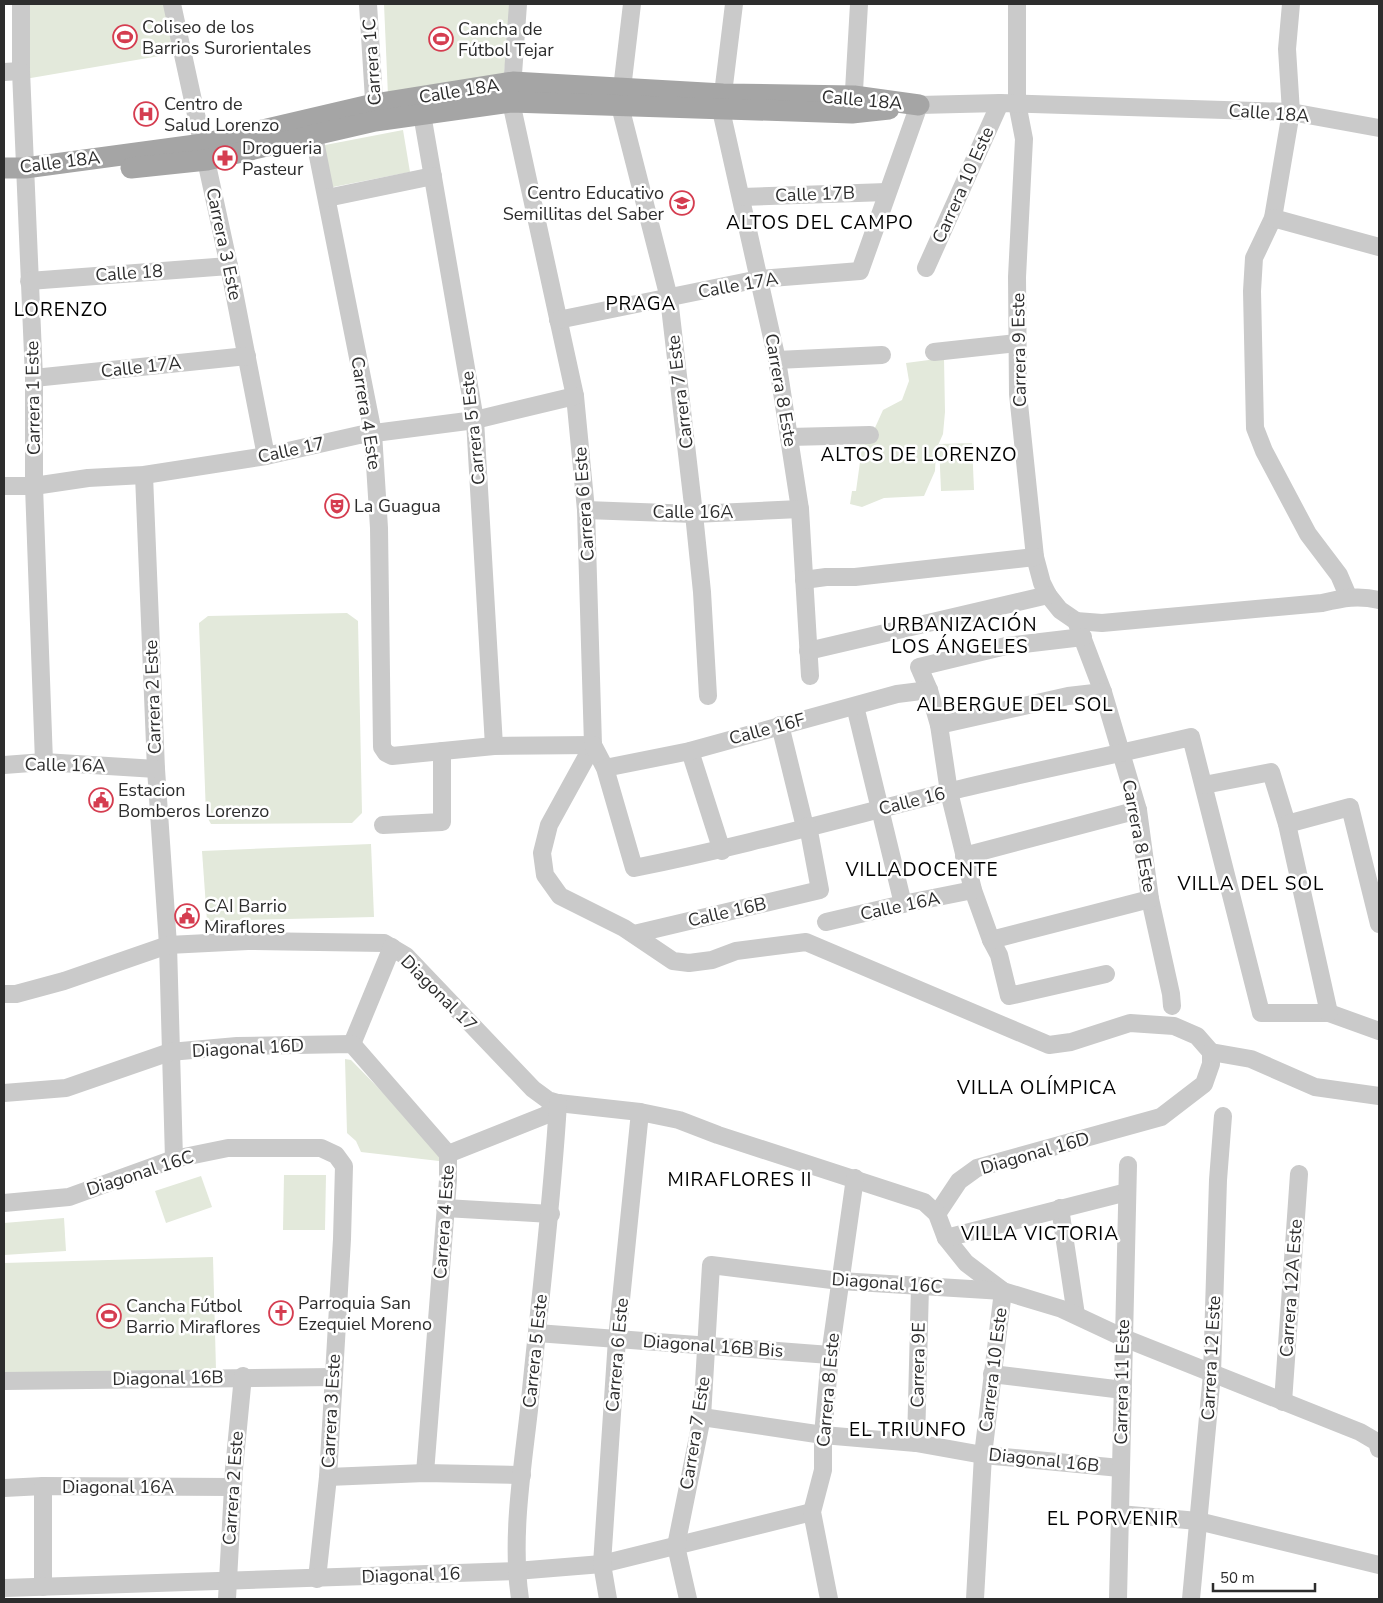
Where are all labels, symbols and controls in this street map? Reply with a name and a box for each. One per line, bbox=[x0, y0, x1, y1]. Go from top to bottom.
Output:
place label: Coliseo de los Barrios Surorientales bbox=[142, 15, 311, 60]
place label: Cancha de Fútbol Tejar bbox=[458, 17, 554, 62]
street label: Carrera 1C bbox=[357, 18, 387, 106]
sports icon: Coliseo de los Barrios Surorientales bbox=[112, 24, 138, 50]
sports icon: Cancha de Fútbol Tejar bbox=[428, 26, 454, 52]
street label: Calle 18A bbox=[417, 73, 501, 109]
street label: Calle 18A bbox=[821, 85, 903, 115]
place label: Centro de Salud Lorenzo bbox=[164, 92, 279, 137]
street label: Calle 18A bbox=[1228, 98, 1310, 128]
hospital icon: Centro de Salud Lorenzo bbox=[133, 101, 159, 127]
street label: Carrera 10 Este bbox=[927, 123, 999, 247]
place label: Drogueria Pasteur bbox=[242, 136, 322, 181]
street label: Calle 18A bbox=[18, 145, 102, 179]
pharmacy icon: Drogueria Pasteur bbox=[212, 145, 238, 171]
place label: Centro Educativo Semillitas del Saber bbox=[503, 181, 665, 226]
street label: Calle 17B bbox=[775, 181, 855, 207]
street label: Carrera 3 Este bbox=[200, 186, 248, 302]
school or university icon: Centro Educativo Semillitas del Saber bbox=[669, 190, 695, 216]
district label: ALTOS DEL CAMPO bbox=[726, 210, 914, 236]
street label: Calle 18 bbox=[94, 259, 164, 287]
street label: Calle 17A bbox=[696, 266, 780, 304]
district label: PRAGA bbox=[606, 291, 676, 317]
street label: Carrera 9 Este bbox=[1006, 293, 1032, 407]
district label: LORENZO bbox=[14, 297, 108, 323]
street label: Carrera 8 Este bbox=[759, 332, 803, 448]
street label: Carrera 7 Este bbox=[661, 334, 699, 450]
street label: Carrera 1 Este bbox=[20, 341, 46, 455]
street label: Calle 17A bbox=[100, 351, 182, 383]
street label: Carrera 4 Este bbox=[345, 355, 387, 471]
street label: Carrera 5 Este bbox=[455, 370, 491, 486]
street label: Calle 17 bbox=[255, 431, 327, 469]
district label: ALTOS DE LORENZO bbox=[820, 442, 1018, 468]
street label: Carrera 6 Este bbox=[568, 446, 600, 562]
theatre icon: La Guagua bbox=[324, 493, 350, 519]
place label: La Guagua bbox=[354, 494, 441, 518]
street label: Calle 16A bbox=[653, 500, 733, 524]
district label: URBANIZACIÓN LOS ÁNGELES bbox=[883, 612, 1037, 660]
street label: Carrera 2 Este bbox=[139, 639, 167, 755]
district label: ALBERGUE DEL SOL bbox=[916, 692, 1114, 718]
street label: Calle 16F bbox=[726, 707, 808, 751]
street label: Calle 16A bbox=[24, 752, 106, 778]
place label: Estacion Bomberos Lorenzo bbox=[118, 778, 269, 823]
street label: Carrera 8 Este bbox=[1116, 778, 1162, 894]
street label: Calle 16 bbox=[876, 781, 948, 821]
public building icon: Estacion Bomberos Lorenzo bbox=[88, 787, 114, 813]
district label: VILLADOCENTE bbox=[844, 857, 999, 883]
district label: VILLA DEL SOL bbox=[1177, 871, 1324, 897]
street label: Calle 16A bbox=[858, 886, 942, 926]
street label: Calle 16B bbox=[685, 891, 769, 933]
place label: CAI Barrio Miraflores bbox=[204, 894, 287, 939]
public building icon: CAI Barrio Miraflores bbox=[174, 903, 200, 929]
street label: Diagonal 17 bbox=[396, 950, 482, 1036]
street label: Diagonal 16D bbox=[191, 1033, 305, 1063]
district label: VILLA OLÍMPICA bbox=[956, 1075, 1117, 1101]
street label: Diagonal 16D bbox=[978, 1126, 1092, 1180]
street label: Diagonal 16C bbox=[83, 1144, 197, 1202]
street label: Carrera 4 Este bbox=[428, 1164, 460, 1280]
district label: MIRAFLORES II bbox=[668, 1167, 812, 1193]
street label: Carrera 12A Este bbox=[1274, 1218, 1308, 1358]
district label: VILLA VICTORIA bbox=[960, 1221, 1119, 1247]
street label: Diagonal 16C bbox=[831, 1267, 943, 1299]
place label: Parroquia San Ezequiel Moreno bbox=[298, 1291, 432, 1336]
street label: Carrera 5 Este bbox=[517, 1293, 553, 1409]
place label: Cancha Fútbol Barrio Miraflores bbox=[126, 1294, 261, 1339]
street label: Carrera 12 Este bbox=[1196, 1295, 1226, 1421]
street label: Carrera 6 Este bbox=[600, 1297, 634, 1413]
church icon: Parroquia San Ezequiel Moreno bbox=[268, 1300, 294, 1326]
sports icon: Cancha Fútbol Barrio Miraflores bbox=[96, 1303, 122, 1329]
street label: Carrera 10 Este bbox=[973, 1306, 1013, 1434]
street label: Carrera 11 Este bbox=[1109, 1319, 1135, 1445]
street label: Carrera 9E bbox=[905, 1322, 931, 1408]
street label: Diagonal 16B Bis bbox=[642, 1329, 784, 1363]
street label: Carrera 8 Este bbox=[811, 1332, 845, 1448]
street label: Carrera 3 Este bbox=[316, 1353, 346, 1469]
street label: Diagonal 16B bbox=[112, 1365, 224, 1391]
street label: Carrera 7 Este bbox=[674, 1375, 716, 1491]
district label: EL TRIUNFO bbox=[849, 1417, 967, 1443]
street label: Carrera 2 Este bbox=[217, 1430, 249, 1546]
street label: Diagonal 16B bbox=[987, 1442, 1101, 1478]
street label: Diagonal 16A bbox=[62, 1475, 174, 1499]
district label: EL PORVENIR bbox=[1047, 1506, 1179, 1532]
scale bar bbox=[1213, 1560, 1316, 1592]
street label: Diagonal 16 bbox=[361, 1561, 461, 1589]
text: 50 m bbox=[1220, 1568, 1255, 1588]

